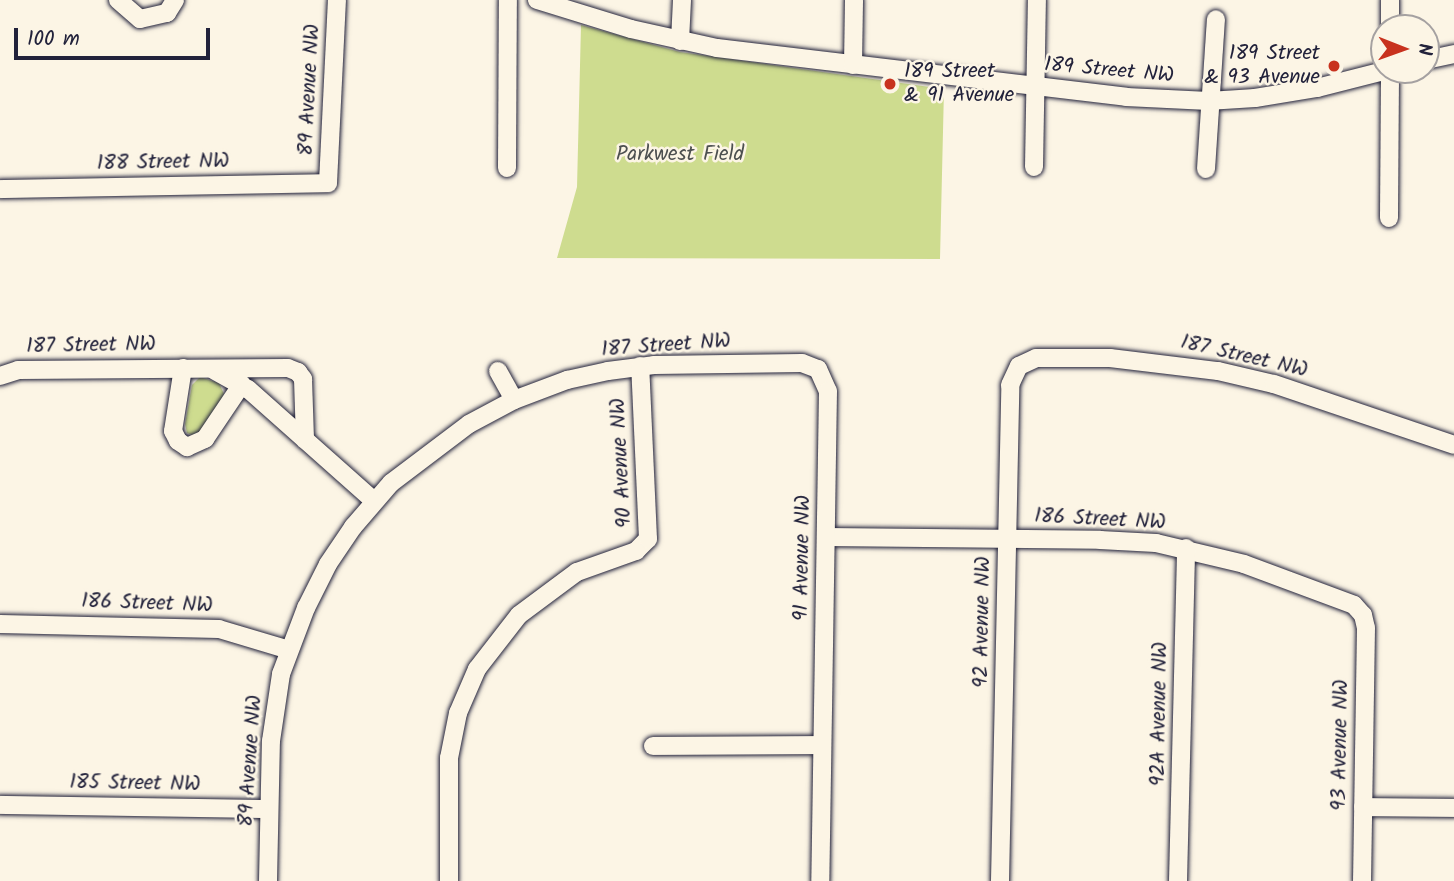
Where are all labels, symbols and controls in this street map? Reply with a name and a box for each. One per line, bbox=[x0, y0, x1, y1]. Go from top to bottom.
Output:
scale bar bbox=[18, 14, 214, 58]
north arrow bbox=[1370, 14, 1440, 84]
text: 100 m bbox=[27, 23, 80, 56]
street label: 89 Avenue NW bbox=[294, 23, 326, 157]
place label: 189 Street & 93 Avenue bbox=[1204, 41, 1320, 91]
text: N bbox=[1409, 43, 1439, 56]
street label: 189 Street NW bbox=[1043, 53, 1175, 89]
marker: 189 Street & 93 Avenue bbox=[1326, 58, 1342, 74]
place label: 189 Street & 91 Avenue bbox=[904, 59, 1014, 109]
marker: 189 Street & 91 Avenue bbox=[882, 76, 898, 92]
park label: Parkwest Field bbox=[616, 142, 744, 168]
street label: 188 Street NW bbox=[96, 149, 230, 177]
street label: 187 Street NW bbox=[600, 329, 732, 363]
street label: 187 Street NW bbox=[1178, 330, 1310, 384]
street label: 187 Street NW bbox=[26, 332, 156, 360]
street label: 90 Avenue NW bbox=[606, 397, 638, 529]
street label: 91 Avenue NW bbox=[789, 495, 817, 621]
street label: 186 Street NW bbox=[1034, 504, 1166, 536]
street label: 92 Avenue NW bbox=[969, 556, 997, 688]
street label: 186 Street NW bbox=[81, 589, 213, 619]
street label: 92A Avenue NW bbox=[1146, 642, 1174, 786]
street label: 93 Avenue NW bbox=[1327, 679, 1355, 811]
street label: 89 Avenue NW bbox=[234, 694, 268, 828]
street label: 185 Street NW bbox=[69, 770, 201, 798]

